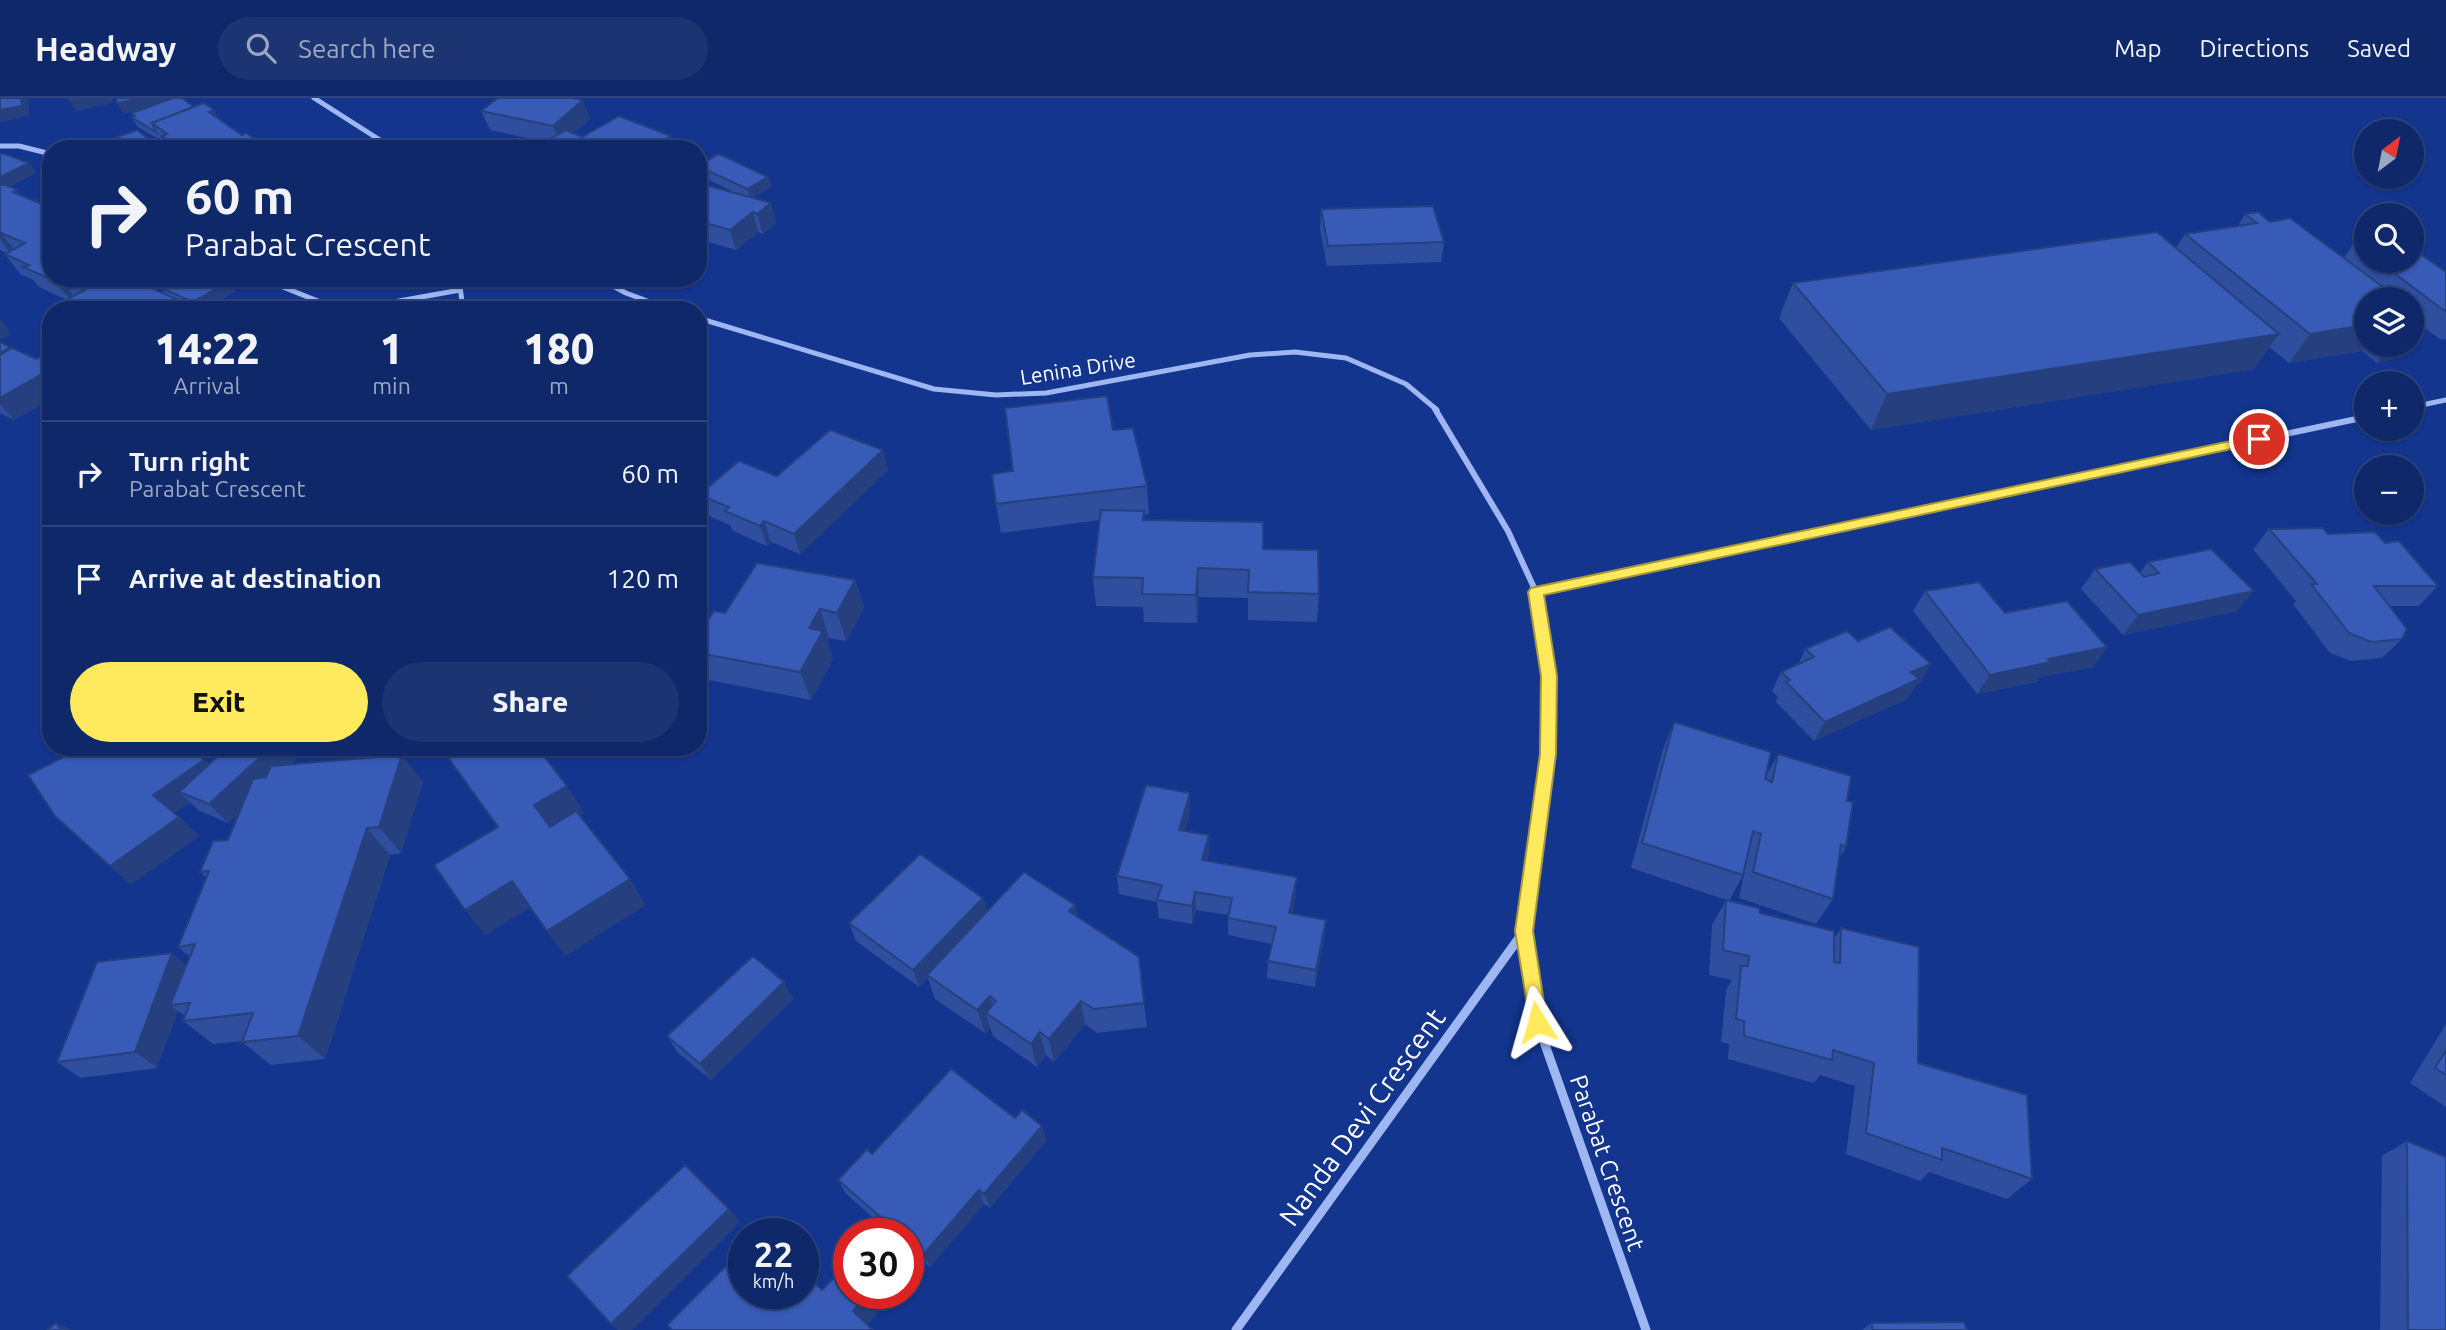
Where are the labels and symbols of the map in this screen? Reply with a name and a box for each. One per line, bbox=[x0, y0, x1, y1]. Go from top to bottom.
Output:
north arrow bbox=[2354, 119, 2424, 189]
street label: Lenina Drive bbox=[1018, 347, 1137, 389]
pin bbox=[2229, 409, 2289, 469]
position arrow bbox=[1500, 985, 1574, 1059]
street label: Nanda Devi Crescent bbox=[1273, 1002, 1451, 1231]
street label: Parabat Crescent bbox=[1565, 1071, 1650, 1255]
speed limit sign: 30 bbox=[833, 1218, 924, 1309]

